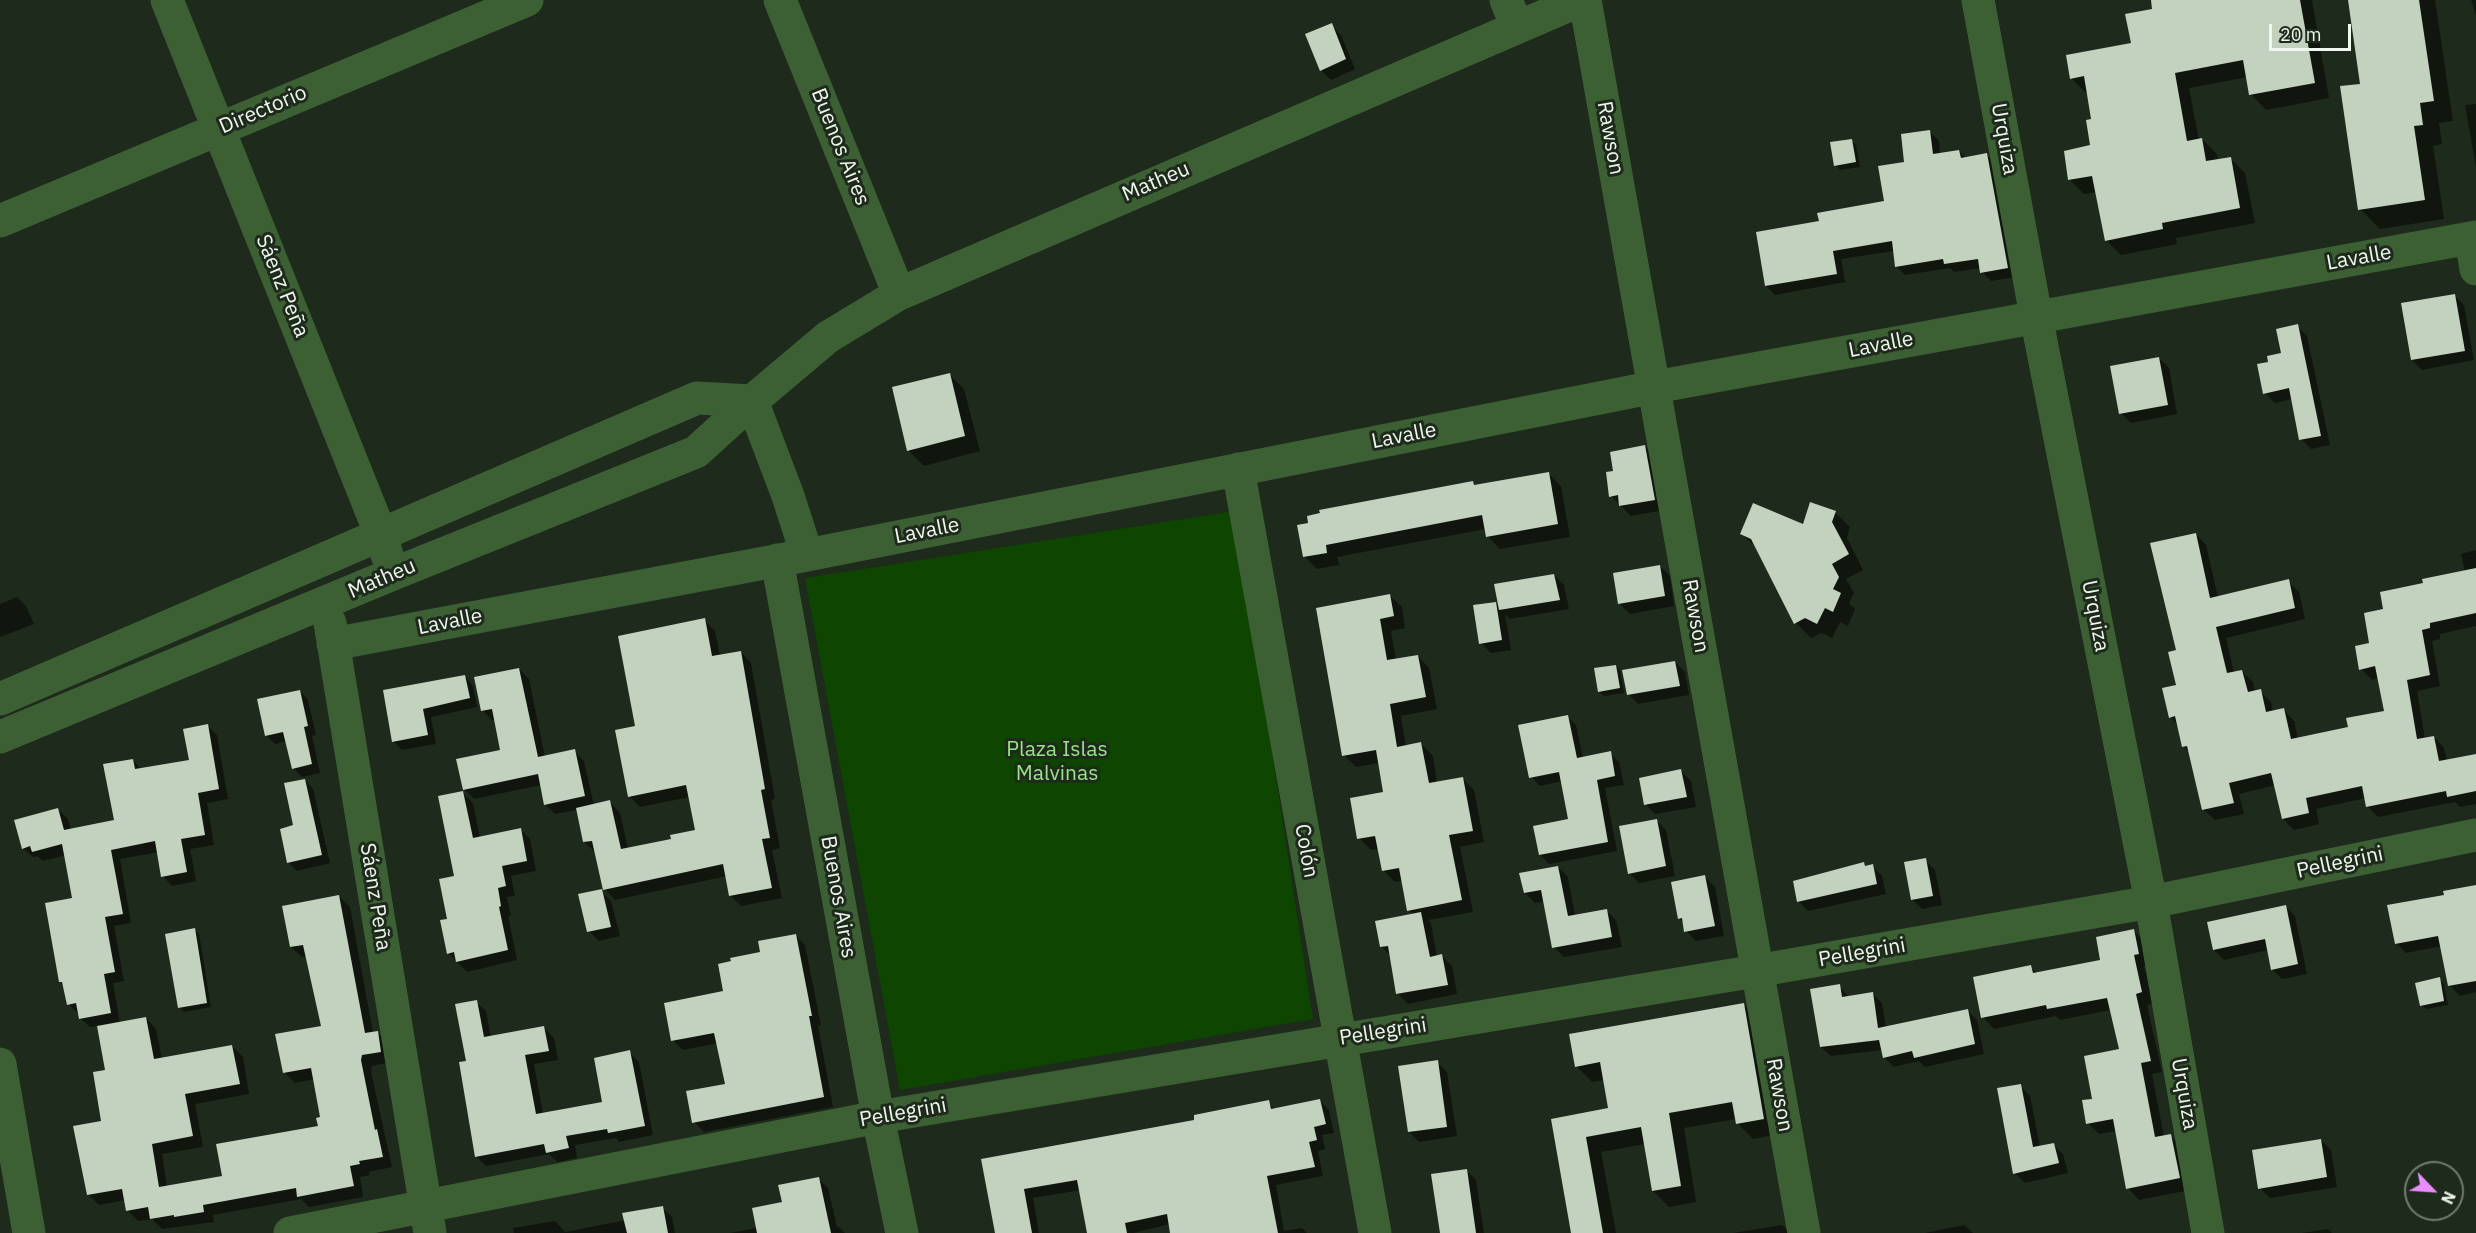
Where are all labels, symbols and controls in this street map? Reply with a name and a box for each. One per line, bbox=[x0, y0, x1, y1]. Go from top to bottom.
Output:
scale bar bbox=[2272, 12, 2354, 50]
text: 20 m bbox=[2280, 23, 2322, 46]
street label: Directorio bbox=[215, 80, 311, 140]
street label: Buenos Aires bbox=[805, 85, 875, 209]
street label: Rawson bbox=[1591, 99, 1629, 177]
street label: Urquiza bbox=[1985, 101, 2023, 177]
street label: Matheu bbox=[1118, 157, 1194, 207]
street label: Sáenz Peña bbox=[250, 231, 314, 341]
street label: Lavalle bbox=[2324, 240, 2394, 276]
street label: Lavalle bbox=[1846, 326, 1916, 364]
street label: Lavalle bbox=[1369, 417, 1439, 455]
street label: Lavalle bbox=[892, 512, 962, 550]
street label: Matheu bbox=[344, 554, 420, 604]
street label: Rawson bbox=[1676, 577, 1714, 655]
street label: Urquiza bbox=[2076, 578, 2114, 654]
street label: Lavalle bbox=[415, 603, 485, 641]
park label: Plaza Islas Malvinas bbox=[1006, 737, 1108, 787]
street label: Colón bbox=[1289, 822, 1323, 880]
street label: Buenos Aires bbox=[815, 834, 861, 960]
street label: Sáenz Peña bbox=[354, 841, 396, 953]
street label: Pellegrini bbox=[2294, 842, 2386, 884]
street label: Pellegrini bbox=[1817, 933, 1907, 973]
street label: Pellegrini bbox=[1338, 1013, 1428, 1051]
street label: Rawson bbox=[1760, 1056, 1798, 1134]
street label: Urquiza bbox=[2165, 1056, 2203, 1132]
street label: Pellegrini bbox=[858, 1093, 948, 1133]
north arrow bbox=[2404, 1161, 2464, 1221]
text: N bbox=[2437, 1188, 2460, 1207]

